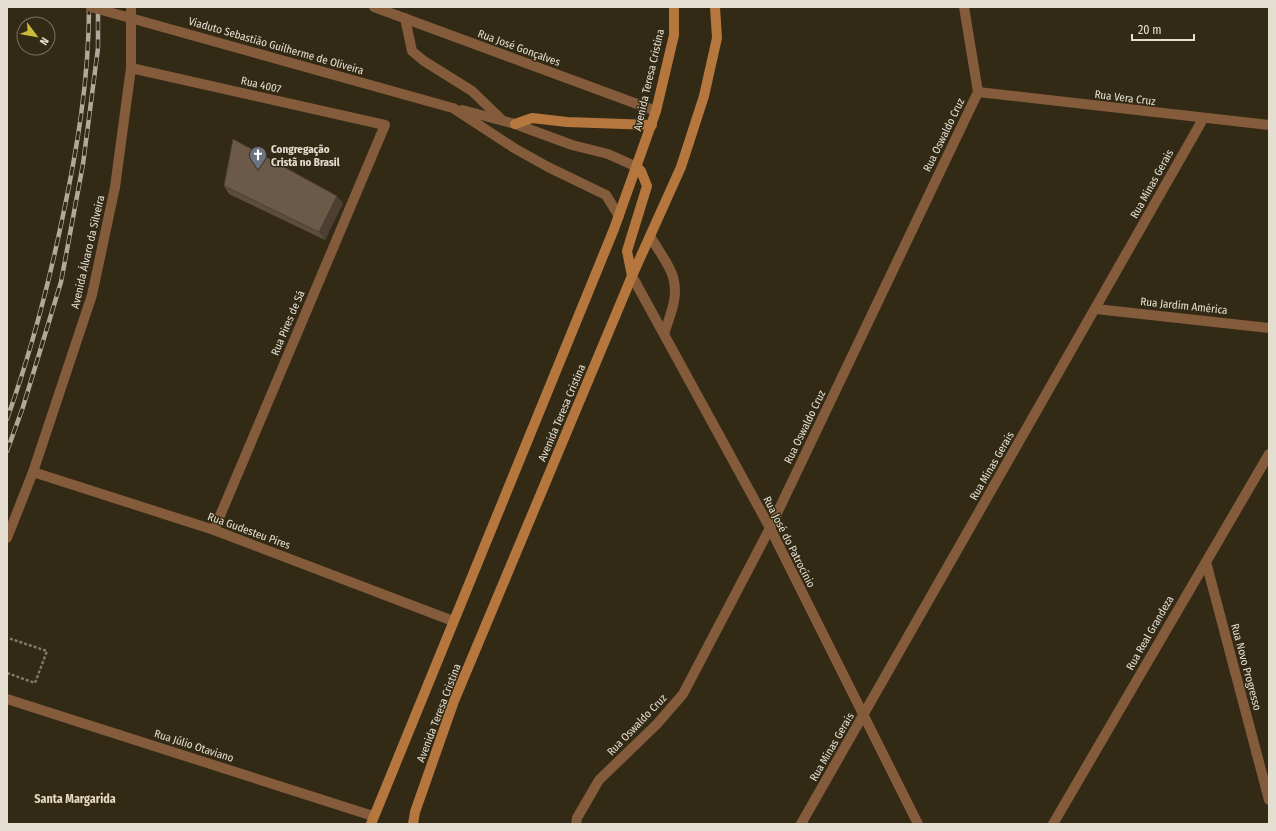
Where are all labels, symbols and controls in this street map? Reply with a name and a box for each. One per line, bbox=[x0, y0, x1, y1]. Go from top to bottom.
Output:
street label: Viaduto Sebastião Guilherme de Oliveira bbox=[187, 15, 365, 77]
north arrow bbox=[16, 16, 56, 56]
scale bar bbox=[1132, 16, 1194, 42]
text: 20 m bbox=[1138, 23, 1162, 37]
street label: Rua José Gonçalves bbox=[476, 27, 562, 69]
street label: Avenida Teresa Cristina bbox=[631, 28, 667, 132]
text: N bbox=[37, 35, 51, 47]
street label: Rua 4007 bbox=[240, 74, 283, 96]
street label: Rua Vera Cruz bbox=[1094, 88, 1157, 108]
street label: Rua Oswaldo Cruz bbox=[921, 96, 968, 174]
place label: Congregação Cristã no Brasil bbox=[271, 143, 341, 169]
church icon: Congregação Cristã no Brasil bbox=[248, 145, 268, 170]
street label: Rua Minas Gerais bbox=[1128, 147, 1176, 221]
street label: Avenida Álvaro da Silveira bbox=[68, 194, 107, 310]
street label: Rua Pires de Sá bbox=[268, 289, 308, 357]
street label: Rua Jardim América bbox=[1140, 295, 1228, 317]
street label: Avenida Teresa Cristina bbox=[536, 362, 588, 464]
street label: Rua Oswaldo Cruz bbox=[782, 388, 829, 466]
street label: Rua Minas Gerais bbox=[967, 429, 1017, 503]
street label: Rua José do Patrocínio bbox=[760, 494, 818, 590]
street label: Rua Gudesteu Pires bbox=[206, 510, 292, 552]
street label: Rua Real Grandeza bbox=[1123, 594, 1177, 672]
street label: Rua Novo Progresso bbox=[1228, 622, 1264, 712]
street label: Avenida Teresa Cristina bbox=[414, 662, 464, 764]
street label: Rua Oswaldo Cruz bbox=[605, 691, 670, 758]
street label: Rua Minas Gerais bbox=[807, 710, 857, 784]
street label: Rua Júlio Otaviano bbox=[153, 727, 236, 765]
district label: Santa Margarida bbox=[34, 792, 116, 806]

